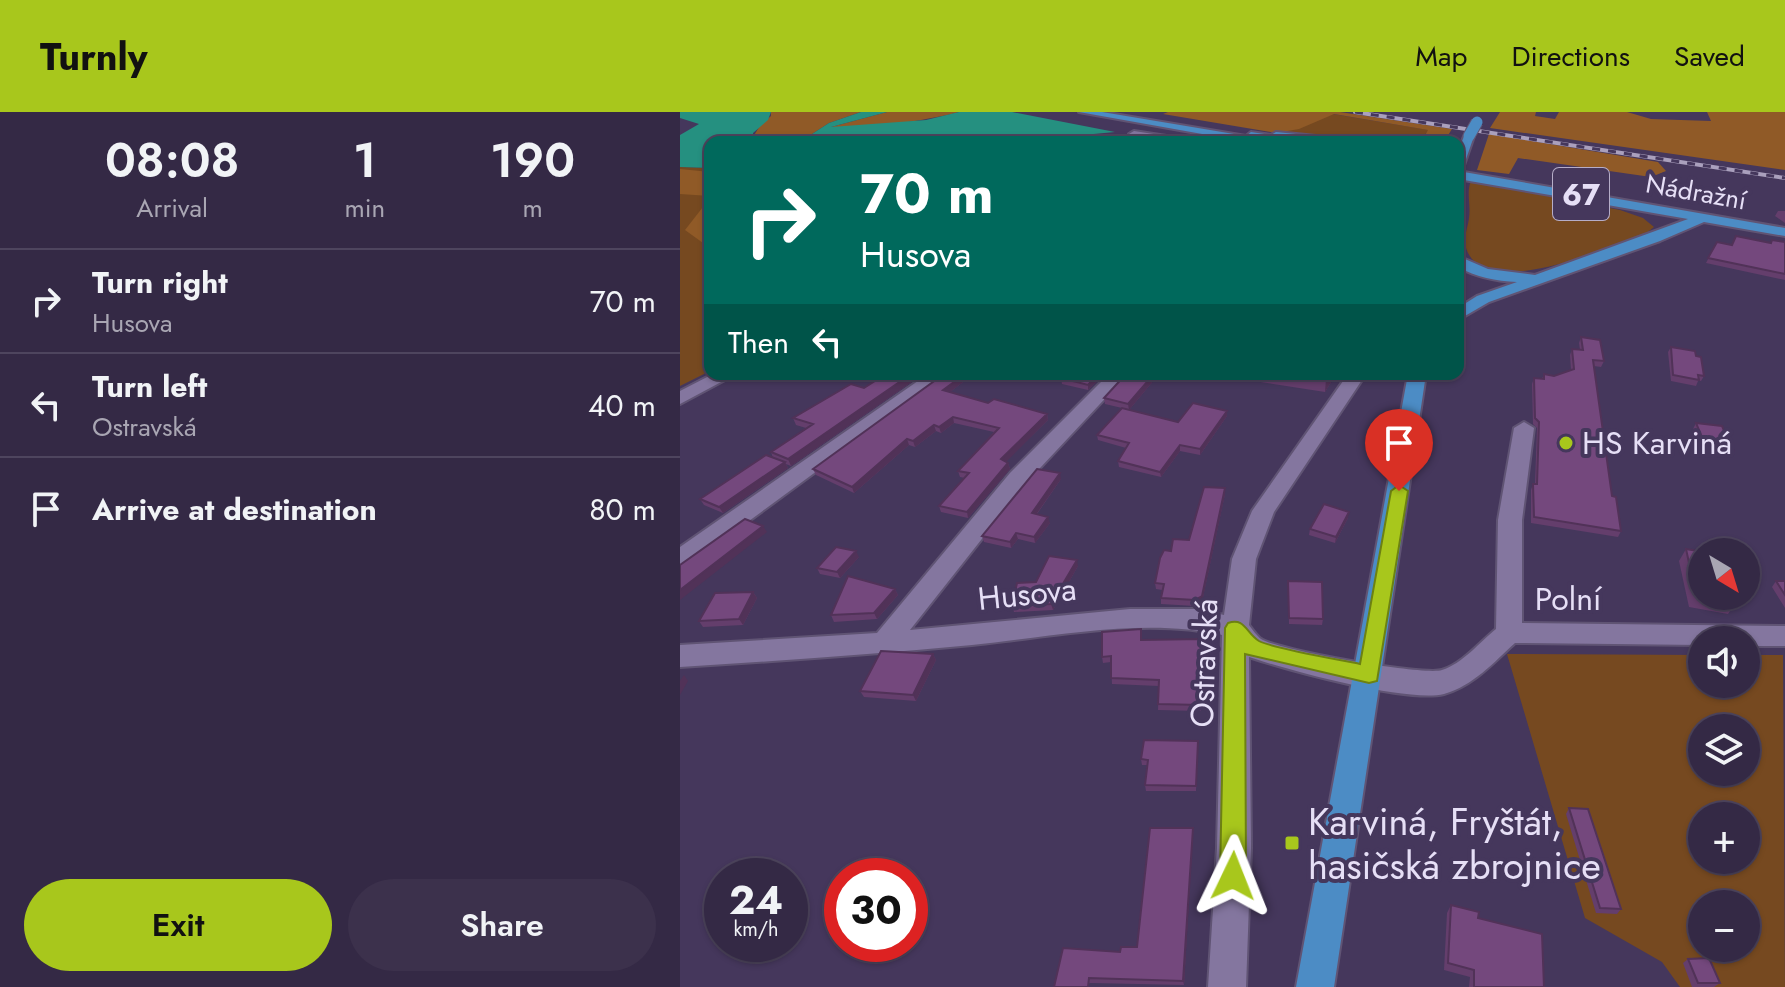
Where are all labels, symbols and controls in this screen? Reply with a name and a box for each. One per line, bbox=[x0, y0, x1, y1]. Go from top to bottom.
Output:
text: Turnly bbox=[40, 29, 148, 84]
text: Map bbox=[1415, 36, 1467, 77]
text: Directions bbox=[1511, 36, 1630, 77]
text: Saved bbox=[1674, 36, 1745, 77]
text: 08:08 bbox=[105, 126, 240, 195]
text: 1 bbox=[353, 126, 377, 195]
text: 190 bbox=[490, 126, 575, 195]
text: 70 m bbox=[860, 153, 994, 234]
street label: Nádražní bbox=[1643, 164, 1750, 220]
icon: right bbox=[728, 168, 832, 272]
road number: 67 bbox=[1553, 168, 1609, 220]
text: Arrival bbox=[136, 189, 208, 227]
text: min bbox=[344, 189, 385, 227]
text: m bbox=[522, 189, 543, 227]
text: Husova bbox=[860, 228, 971, 280]
text: Turn right bbox=[92, 261, 228, 304]
icon: right bbox=[24, 279, 68, 323]
text: 70 m bbox=[590, 280, 656, 323]
text: Husova bbox=[92, 304, 172, 342]
icon: left bbox=[805, 320, 849, 364]
text: Then bbox=[728, 321, 789, 364]
text: Turn left bbox=[92, 365, 207, 408]
icon: left bbox=[24, 383, 68, 427]
text: 40 m bbox=[588, 384, 656, 427]
text: Ostravská bbox=[92, 408, 197, 446]
pin bbox=[1365, 409, 1433, 491]
place label: HS Karviná bbox=[1582, 420, 1732, 466]
icon: arrive bbox=[1377, 421, 1421, 465]
marker: HS Karviná bbox=[1557, 434, 1575, 452]
icon: arrive bbox=[24, 487, 68, 531]
text: Arrive at destination bbox=[92, 488, 377, 531]
text: 80 m bbox=[589, 488, 656, 531]
north arrow bbox=[1688, 538, 1760, 610]
map controls bbox=[1688, 538, 1760, 962]
street label: Husova bbox=[975, 566, 1079, 622]
street label: Polní bbox=[1535, 576, 1603, 622]
street label: Ostravská bbox=[1179, 598, 1229, 728]
button: sound bbox=[1688, 626, 1760, 698]
button: layers bbox=[1688, 714, 1760, 786]
place label: Karviná, Fryštát, hasičská zbrojnice bbox=[1308, 794, 1601, 893]
button: + bbox=[1688, 802, 1760, 874]
position arrow bbox=[1191, 834, 1275, 918]
marker: Karviná, Fryštát, hasičská zbrojnice bbox=[1283, 834, 1301, 852]
speed limit sign: 30 bbox=[824, 858, 928, 962]
text: 24 bbox=[729, 871, 783, 929]
button: Exit bbox=[24, 879, 332, 971]
button: Share bbox=[348, 879, 656, 971]
button: − bbox=[1688, 890, 1760, 962]
text: km/h bbox=[733, 915, 779, 944]

